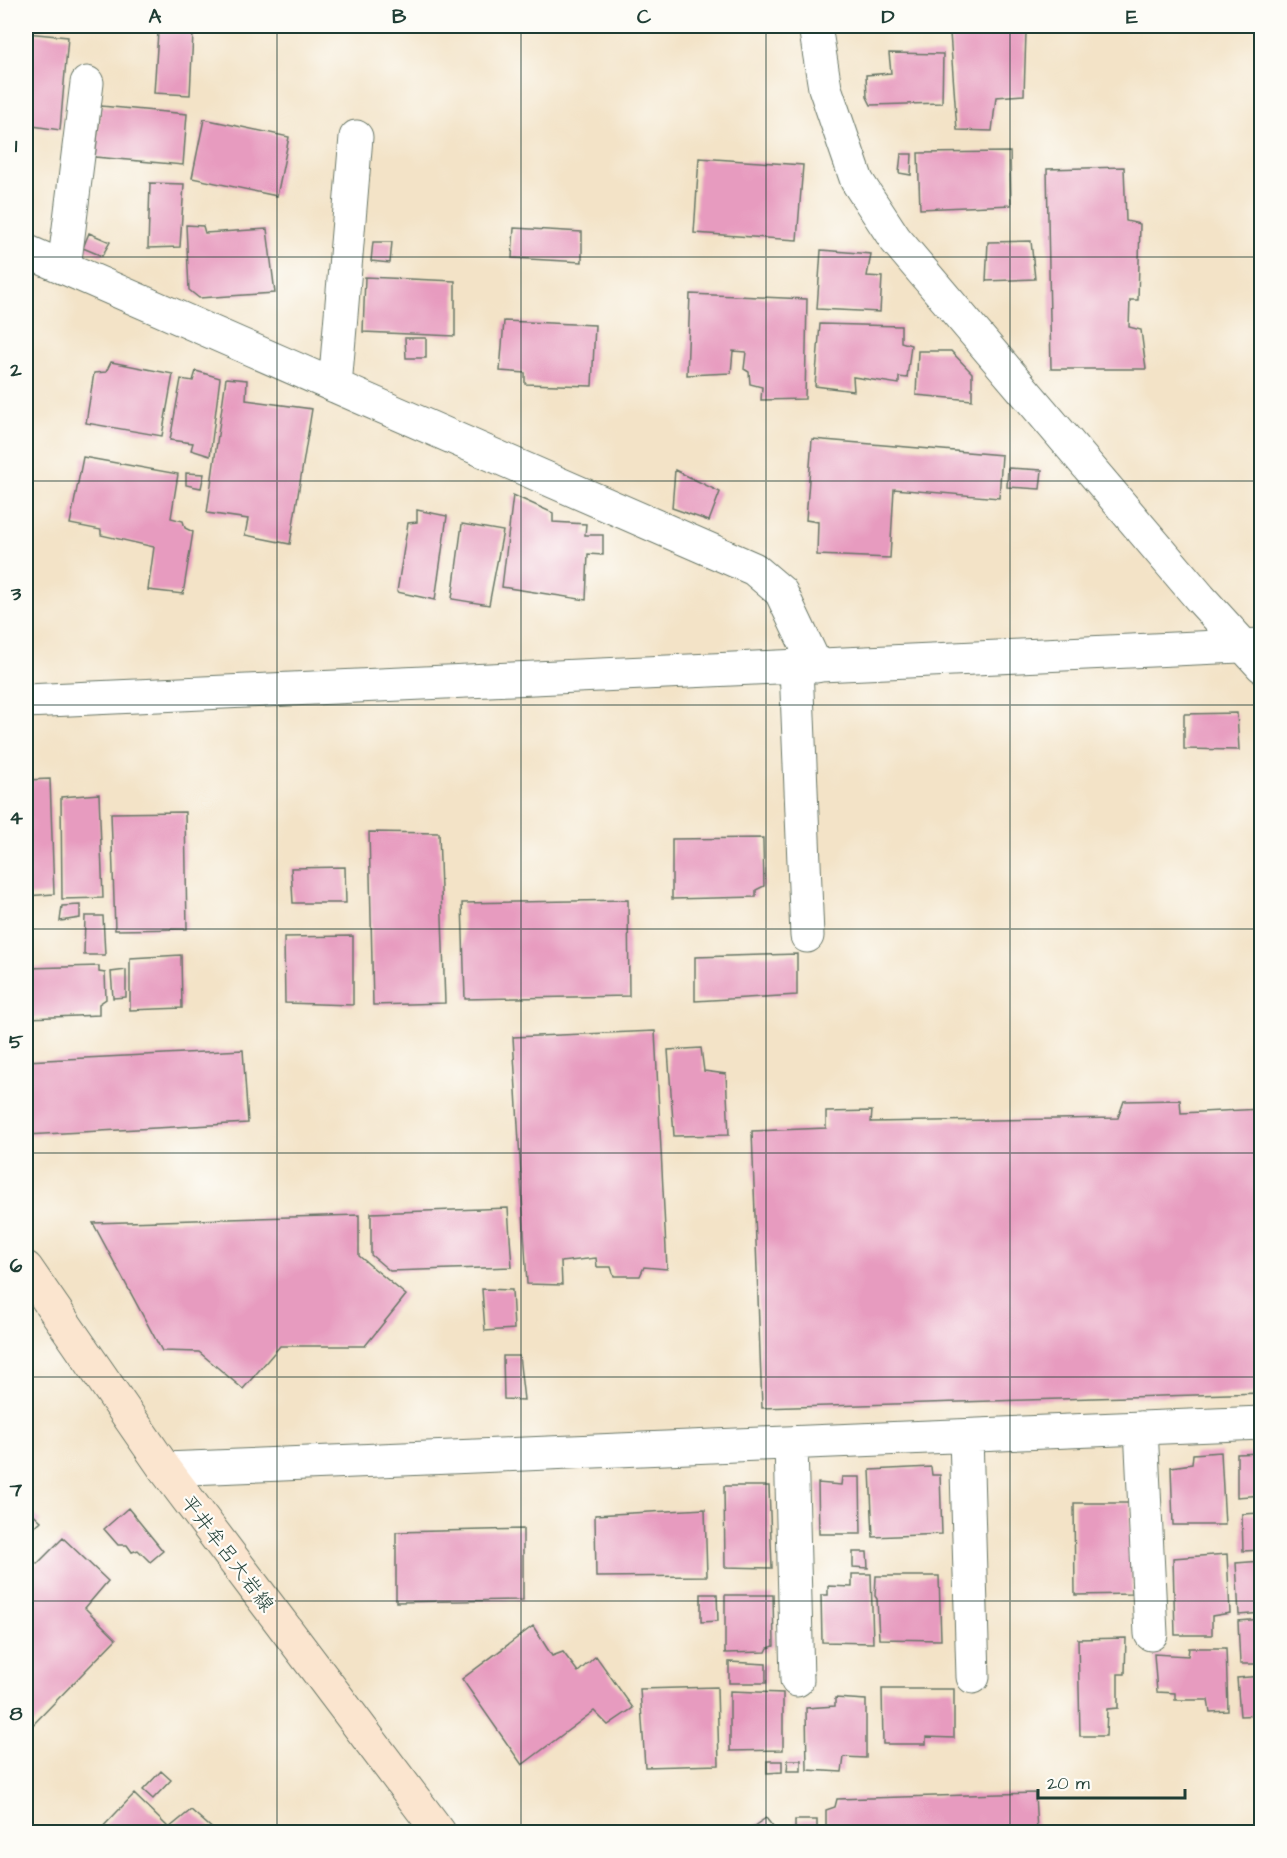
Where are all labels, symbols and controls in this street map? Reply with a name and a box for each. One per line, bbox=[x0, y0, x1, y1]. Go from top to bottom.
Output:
text: A bbox=[149, 3, 162, 31]
text: B bbox=[392, 3, 407, 31]
text: C bbox=[637, 3, 652, 31]
text: D bbox=[882, 3, 895, 31]
text: E bbox=[1126, 3, 1138, 31]
text: 1 bbox=[15, 132, 18, 160]
text: 2 bbox=[9, 356, 22, 384]
text: 3 bbox=[10, 580, 22, 608]
text: 4 bbox=[9, 804, 23, 832]
text: 5 bbox=[9, 1028, 24, 1056]
text: 6 bbox=[10, 1252, 23, 1280]
text: 7 bbox=[9, 1476, 23, 1504]
street label: 平井牟呂大岩線 bbox=[174, 1489, 281, 1618]
text: 8 bbox=[10, 1700, 23, 1728]
scale bar bbox=[1038, 1762, 1185, 1800]
text: 20 m bbox=[1047, 1771, 1090, 1796]

